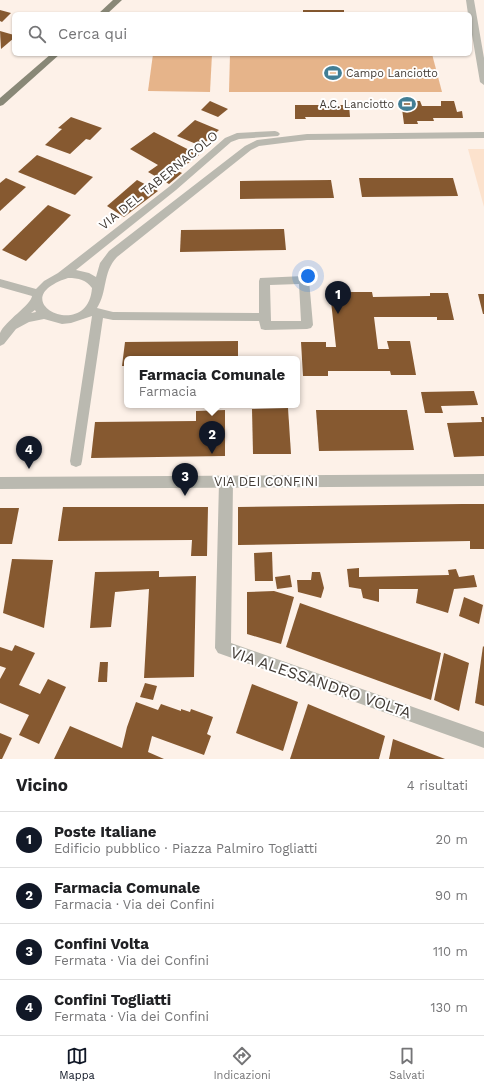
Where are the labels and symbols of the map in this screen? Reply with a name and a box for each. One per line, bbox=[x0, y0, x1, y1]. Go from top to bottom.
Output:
sports icon: Campo Lanciotto bbox=[323, 63, 343, 83]
place label: Campo Lanciotto bbox=[346, 67, 438, 80]
sports icon: A.C. Lanciotto bbox=[397, 94, 417, 114]
place label: A.C. Lanciotto bbox=[320, 98, 394, 111]
street label: VIA DEL TABERNACOLO bbox=[96, 128, 221, 233]
your location bbox=[298, 266, 318, 286]
pin: 1 bbox=[325, 281, 351, 314]
pin: 2 bbox=[199, 421, 225, 454]
pin: 4 bbox=[16, 436, 42, 469]
pin: 3 bbox=[172, 463, 198, 496]
street label: VIA DEI CONFINI bbox=[214, 474, 318, 489]
street label: VIA ALESSANDRO VOLTA bbox=[228, 643, 414, 723]

